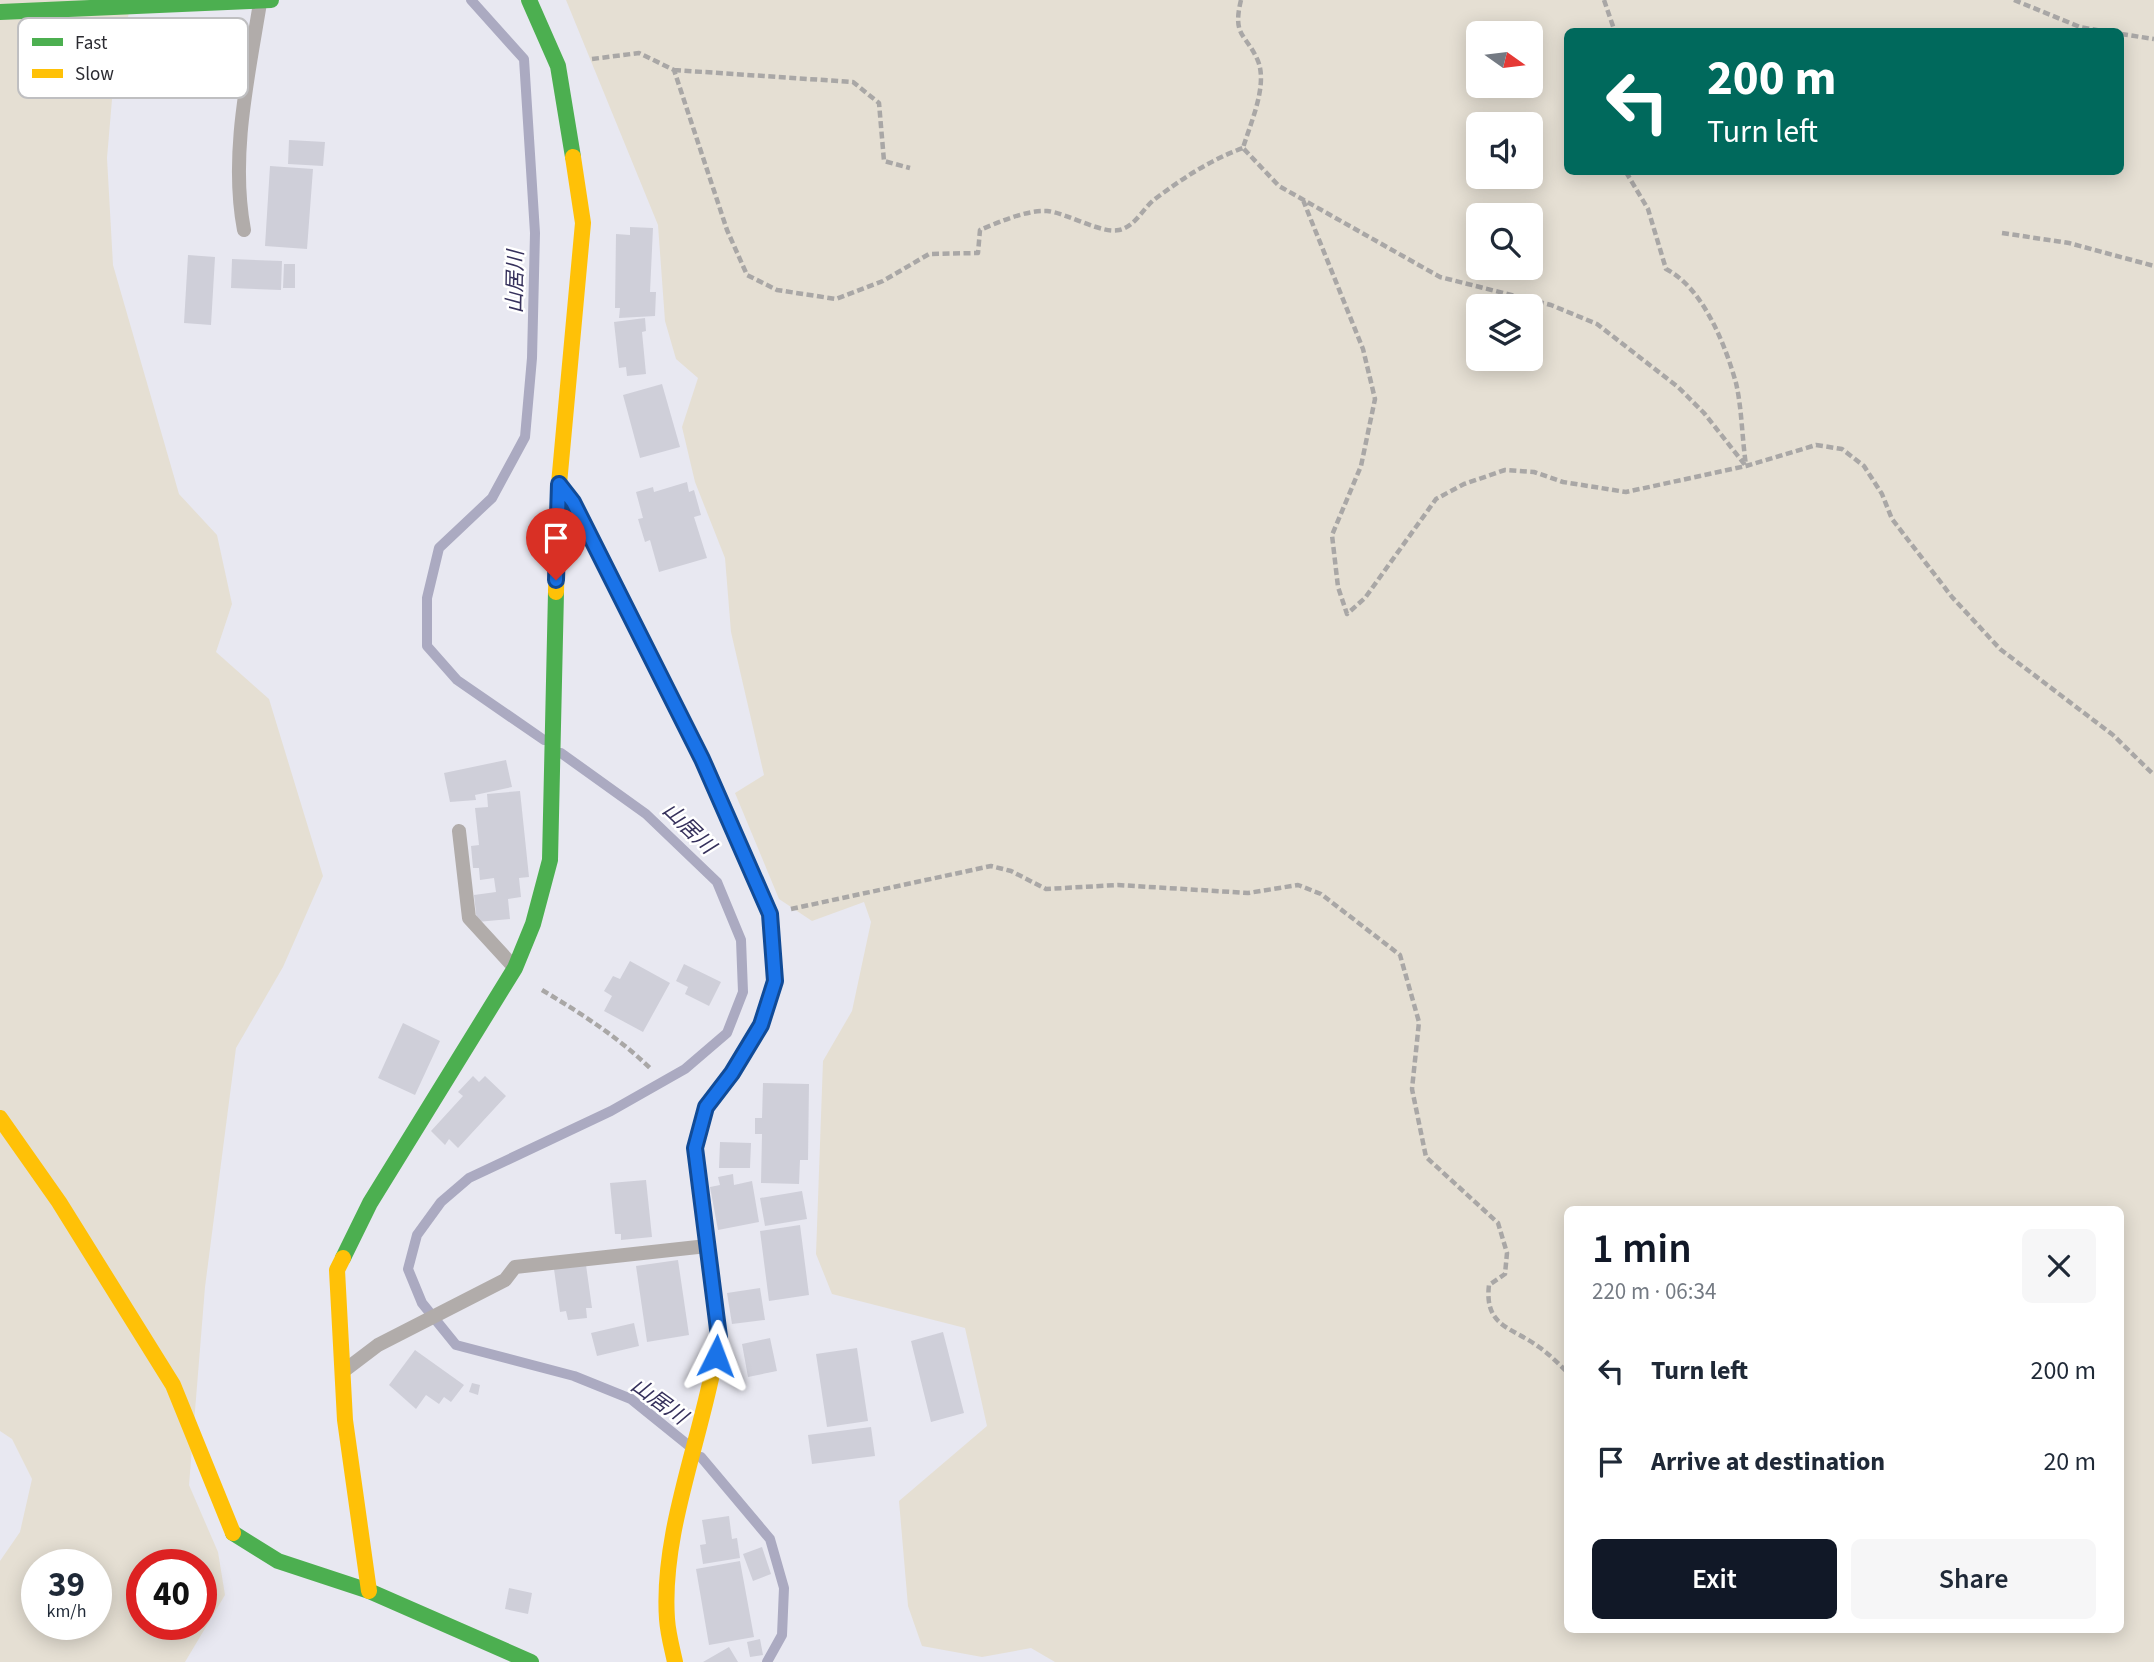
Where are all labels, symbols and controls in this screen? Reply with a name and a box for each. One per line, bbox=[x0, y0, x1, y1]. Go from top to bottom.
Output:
legend bbox=[18, 18, 248, 98]
north arrow bbox=[1466, 21, 1544, 98]
map controls bbox=[1466, 21, 1543, 371]
text: Fast bbox=[75, 30, 108, 57]
text: 200 m bbox=[1707, 44, 1836, 114]
icon: left bbox=[1592, 56, 1683, 147]
text: Slow bbox=[75, 61, 114, 88]
text: Turn left bbox=[1707, 109, 1818, 155]
button: sound bbox=[1466, 112, 1543, 189]
button: search bbox=[1466, 203, 1543, 280]
water label: 山居川 bbox=[499, 248, 531, 314]
button: layers bbox=[1466, 294, 1543, 371]
pin bbox=[526, 508, 586, 580]
icon: arrive bbox=[537, 519, 575, 557]
water label: 山居川 bbox=[656, 795, 724, 862]
text: 1 min bbox=[1592, 1219, 1692, 1279]
button: close bbox=[2022, 1229, 2096, 1303]
text: 220 m · 06:34 bbox=[1592, 1275, 1716, 1308]
position arrow bbox=[679, 1319, 753, 1393]
icon: left bbox=[1592, 1352, 1630, 1390]
text: Turn left bbox=[1651, 1352, 1748, 1389]
text: 200 m bbox=[2030, 1352, 2096, 1389]
water label: 山居川 bbox=[625, 1370, 695, 1433]
icon: arrive bbox=[1592, 1443, 1630, 1481]
text: Arrive at destination bbox=[1651, 1443, 1885, 1480]
text: 20 m bbox=[2043, 1443, 2096, 1480]
button: Exit bbox=[1592, 1539, 1837, 1619]
button: Share bbox=[1851, 1539, 2096, 1619]
speed limit sign: 40 bbox=[126, 1549, 217, 1640]
text: 39 bbox=[48, 1560, 85, 1610]
text: km/h bbox=[47, 1599, 86, 1624]

